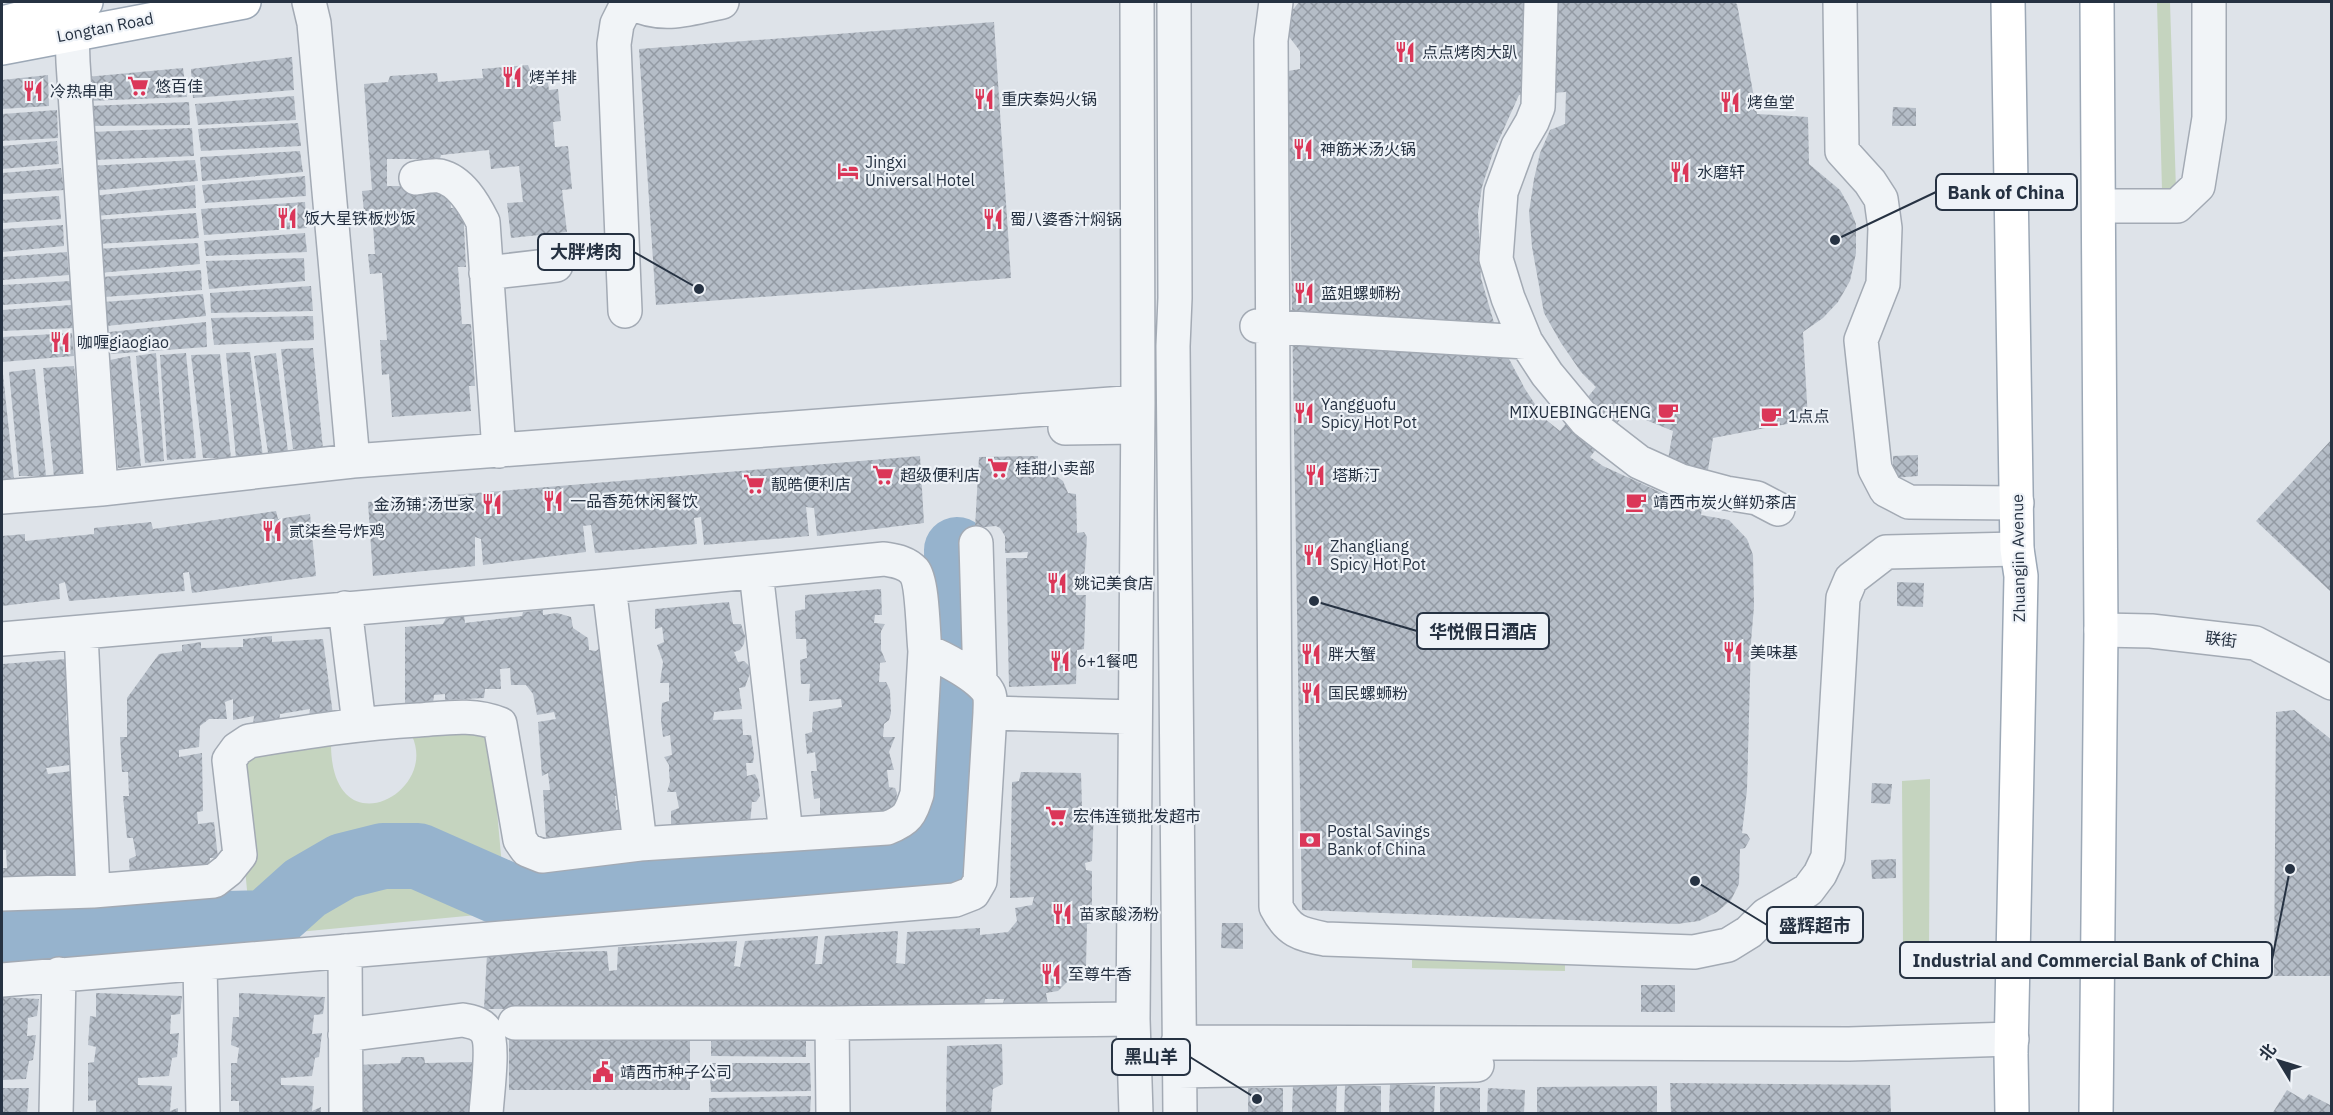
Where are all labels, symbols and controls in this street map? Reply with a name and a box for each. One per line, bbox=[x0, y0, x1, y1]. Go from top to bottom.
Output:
street label: Longtan Road bbox=[55, 8, 155, 46]
restaurant icon: 点点烤肉大趴 bbox=[1393, 40, 1417, 64]
place label: 点点烤肉大趴 bbox=[1422, 42, 1518, 62]
restaurant icon: 烤羊排 bbox=[500, 65, 524, 89]
place label: 烤羊排 bbox=[529, 67, 577, 87]
supermarket icon: 悠百佳 bbox=[126, 74, 150, 98]
place label: 悠百佳 bbox=[155, 76, 203, 96]
restaurant icon: 冷热串串 bbox=[21, 79, 45, 103]
place label: 冷热串串 bbox=[50, 81, 114, 101]
restaurant icon: 重庆秦妈火锅 bbox=[972, 87, 996, 111]
place label: 重庆秦妈火锅 bbox=[1001, 89, 1097, 109]
restaurant icon: 烤鱼堂 bbox=[1718, 90, 1742, 114]
place label: 烤鱼堂 bbox=[1747, 92, 1795, 112]
restaurant icon: 神筋米汤火锅 bbox=[1291, 137, 1315, 161]
place label: 神筋米汤火锅 bbox=[1320, 139, 1416, 159]
place label: Jingxi Universal Hotel bbox=[865, 152, 975, 190]
hotel icon: Jingxi Universal Hotel bbox=[836, 159, 860, 183]
restaurant icon: 水磨轩 bbox=[1668, 160, 1692, 184]
place label: 水磨轩 bbox=[1697, 162, 1745, 182]
callout: Bank of China bbox=[1936, 174, 2077, 210]
text: Bank of China bbox=[1948, 181, 2064, 204]
restaurant icon: 饭大星铁板炒饭 bbox=[275, 206, 299, 230]
restaurant icon: 蜀八婆香汁焖锅 bbox=[981, 207, 1005, 231]
place label: 饭大星铁板炒饭 bbox=[304, 208, 416, 228]
place label: 蜀八婆香汁焖锅 bbox=[1010, 209, 1122, 229]
callout: 大胖烤肉 bbox=[538, 234, 634, 270]
text: 大胖烤肉 bbox=[550, 240, 622, 263]
restaurant icon: 蓝姐螺蛳粉 bbox=[1292, 281, 1316, 305]
place label: 蓝姐螺蛳粉 bbox=[1321, 283, 1401, 303]
restaurant icon: 咖喱giaogiao bbox=[48, 330, 72, 354]
place label: 咖喱giaogiao bbox=[77, 332, 169, 352]
place label: Yangguofu Spicy Hot Pot bbox=[1321, 394, 1417, 432]
cafe icon: MIXUEBINGCHENG bbox=[1656, 400, 1680, 424]
restaurant icon: Yangguofu Spicy Hot Pot bbox=[1292, 401, 1316, 425]
place label: MIXUEBINGCHENG bbox=[1509, 402, 1651, 422]
cafe icon: 1点点 bbox=[1759, 404, 1783, 428]
place label: 1点点 bbox=[1788, 406, 1830, 426]
supermarket icon: 桂甜小卖部 bbox=[986, 456, 1010, 480]
place label: 桂甜小卖部 bbox=[1015, 458, 1095, 478]
supermarket icon: 超级便利店 bbox=[871, 463, 895, 487]
restaurant icon: 塔斯汀 bbox=[1303, 463, 1327, 487]
place label: 超级便利店 bbox=[900, 465, 980, 485]
place label: 塔斯汀 bbox=[1332, 465, 1380, 485]
supermarket icon: 靓皓便利店 bbox=[742, 472, 766, 496]
place label: 靓皓便利店 bbox=[771, 474, 851, 494]
restaurant icon: 一品香苑休闲餐饮 bbox=[541, 489, 565, 513]
cafe icon: 靖西市炭火鲜奶茶店 bbox=[1624, 490, 1648, 514]
place label: 一品香苑休闲餐饮 bbox=[570, 491, 698, 511]
restaurant icon: 金汤铺·汤世家 bbox=[480, 492, 504, 516]
place label: 靖西市炭火鲜奶茶店 bbox=[1653, 492, 1797, 512]
place label: 金汤铺·汤世家 bbox=[374, 494, 475, 514]
street label: Zhuangjin Avenue bbox=[2007, 494, 2029, 622]
restaurant icon: 贰柒叁号炸鸡 bbox=[260, 519, 284, 543]
place label: 贰柒叁号炸鸡 bbox=[289, 521, 385, 541]
place label: Zhangliang Spicy Hot Pot bbox=[1330, 536, 1426, 574]
restaurant icon: Zhangliang Spicy Hot Pot bbox=[1301, 543, 1325, 567]
restaurant icon: 姚记美食店 bbox=[1045, 571, 1069, 595]
place label: 姚记美食店 bbox=[1074, 573, 1154, 593]
callout: 华悦假日酒店 bbox=[1417, 613, 1549, 649]
text: 华悦假日酒店 bbox=[1429, 620, 1537, 643]
street label: 联街 bbox=[2204, 627, 2238, 651]
restaurant icon: 美味基 bbox=[1721, 640, 1745, 664]
restaurant icon: 胖大蟹 bbox=[1299, 642, 1323, 666]
place label: 美味基 bbox=[1750, 642, 1798, 662]
place label: 胖大蟹 bbox=[1328, 644, 1376, 664]
restaurant icon: 6+1餐吧 bbox=[1048, 649, 1072, 673]
place label: 6+1餐吧 bbox=[1077, 651, 1138, 671]
restaurant icon: 国民螺蛳粉 bbox=[1299, 681, 1323, 705]
place label: 国民螺蛳粉 bbox=[1328, 683, 1408, 703]
supermarket icon: 宏伟连锁批发超市 bbox=[1044, 804, 1068, 828]
place label: 宏伟连锁批发超市 bbox=[1073, 806, 1201, 826]
place label: Postal Savings Bank of China bbox=[1327, 821, 1430, 859]
bank icon: Postal Savings Bank of China bbox=[1298, 828, 1322, 852]
restaurant icon: 苗家酸汤粉 bbox=[1050, 902, 1074, 926]
place label: 苗家酸汤粉 bbox=[1079, 904, 1159, 924]
callout: 盛辉超市 bbox=[1767, 907, 1863, 943]
text: 盛辉超市 bbox=[1779, 914, 1851, 937]
callout: Industrial and Commercial Bank of China bbox=[1900, 942, 2272, 978]
text: Industrial and Commercial Bank of China bbox=[1912, 949, 2260, 972]
restaurant icon: 至尊牛香 bbox=[1039, 962, 1063, 986]
place label: 至尊牛香 bbox=[1068, 964, 1132, 984]
north arrow bbox=[2249, 1031, 2309, 1091]
callout: 黑山羊 bbox=[1112, 1039, 1190, 1075]
text: 北 bbox=[2254, 1039, 2280, 1064]
text: 黑山羊 bbox=[1124, 1045, 1178, 1068]
public building icon: 靖西市种子公司 bbox=[591, 1060, 615, 1084]
place label: 靖西市种子公司 bbox=[620, 1062, 732, 1082]

